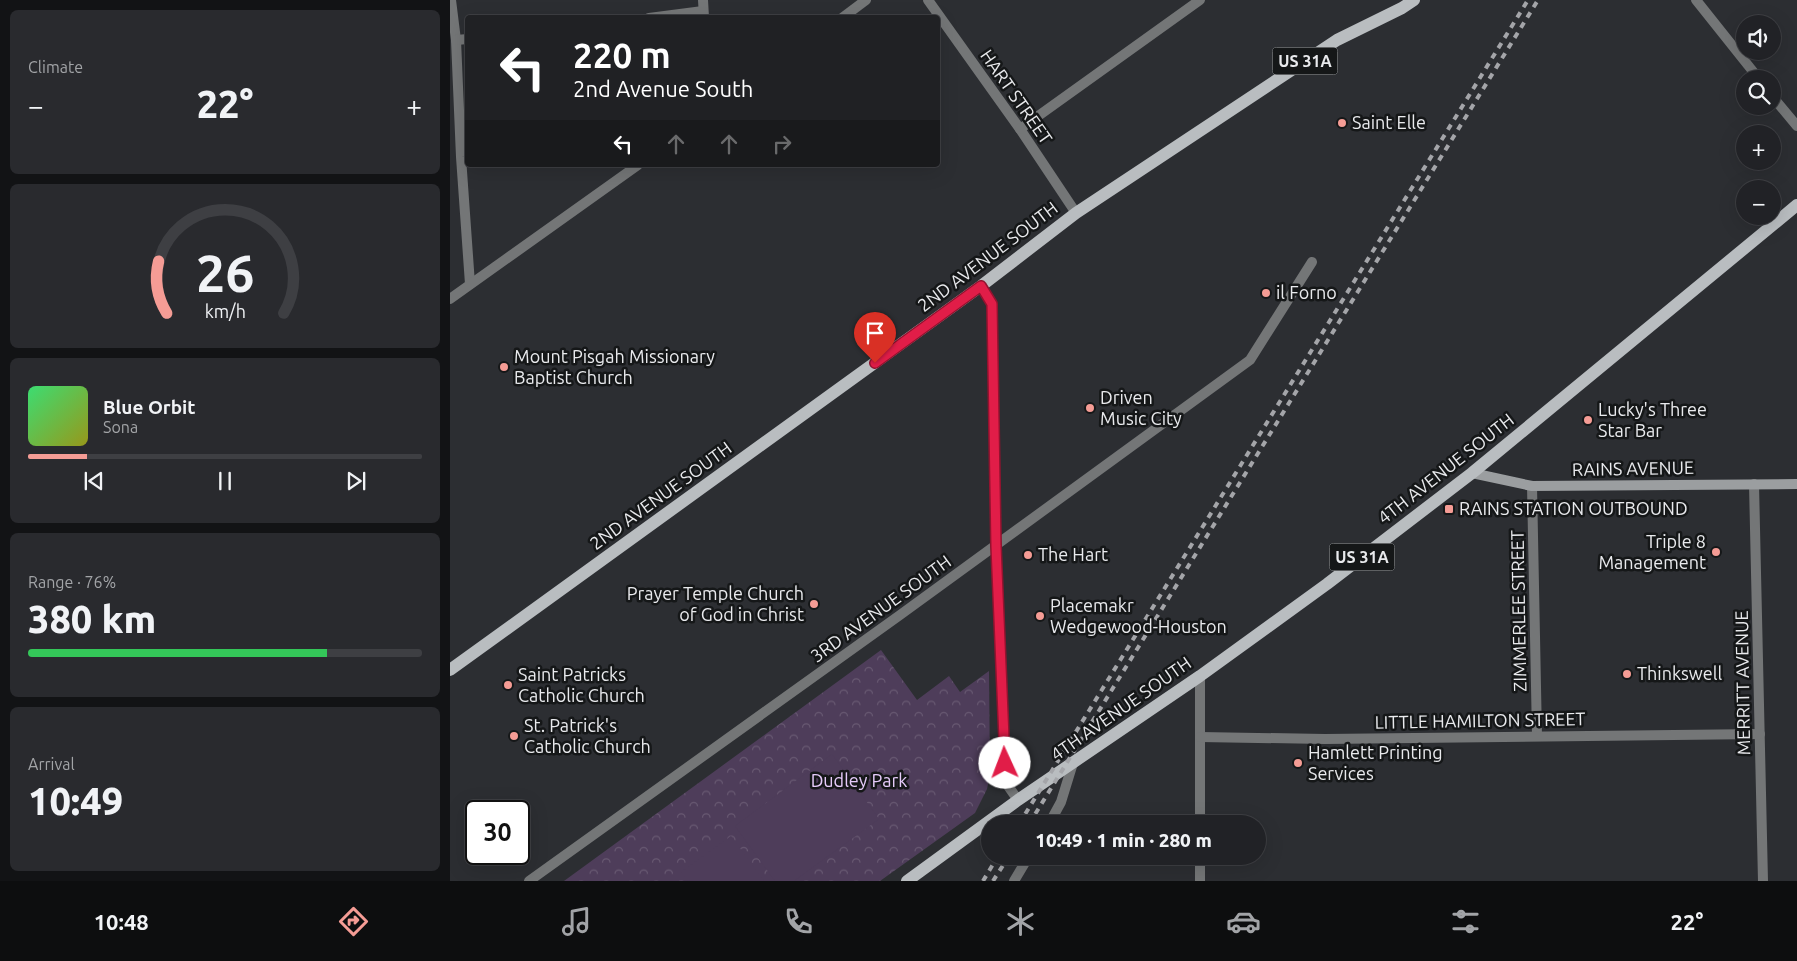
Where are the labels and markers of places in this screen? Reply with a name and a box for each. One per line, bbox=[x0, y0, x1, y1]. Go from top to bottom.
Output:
place label: Saint Elle bbox=[1352, 112, 1426, 132]
marker: Saint Elle bbox=[1336, 117, 1348, 129]
place label: il Forno bbox=[1276, 282, 1337, 302]
marker: il Forno bbox=[1260, 287, 1272, 299]
pin bbox=[854, 312, 896, 363]
place label: Mount Pisgah Missionary Baptist Church bbox=[514, 346, 715, 387]
marker: Mount Pisgah Missionary Baptist Church bbox=[498, 361, 510, 373]
place label: Driven Music City bbox=[1100, 387, 1182, 428]
place label: Lucky's Three Star Bar bbox=[1598, 399, 1707, 440]
marker: Driven Music City bbox=[1084, 402, 1096, 414]
marker: Lucky's Three Star Bar bbox=[1582, 414, 1594, 426]
place label: RAINS STATION OUTBOUND bbox=[1459, 498, 1688, 518]
marker: RAINS STATION OUTBOUND bbox=[1443, 503, 1455, 515]
place label: Triple 8 Management bbox=[1598, 531, 1706, 572]
place label: The Hart bbox=[1038, 544, 1108, 564]
marker: Triple 8 Management bbox=[1710, 546, 1722, 558]
marker: The Hart bbox=[1022, 549, 1034, 561]
place label: Prayer Temple Church of God in Christ bbox=[627, 583, 804, 624]
place label: Placemakr Wedgewood-Houston bbox=[1050, 595, 1227, 636]
marker: Prayer Temple Church of God in Christ bbox=[808, 598, 820, 610]
marker: Placemakr Wedgewood-Houston bbox=[1034, 610, 1046, 622]
place label: Thinkswell bbox=[1637, 663, 1722, 683]
place label: Saint Patricks Catholic Church bbox=[518, 664, 645, 705]
marker: Thinkswell bbox=[1621, 668, 1633, 680]
marker: Saint Patricks Catholic Church bbox=[502, 679, 514, 691]
place label: St. Patrick's Catholic Church bbox=[524, 715, 651, 756]
marker: St. Patrick's Catholic Church bbox=[508, 730, 520, 742]
place label: Hamlett Printing Services bbox=[1308, 742, 1443, 783]
marker: Hamlett Printing Services bbox=[1292, 757, 1304, 769]

